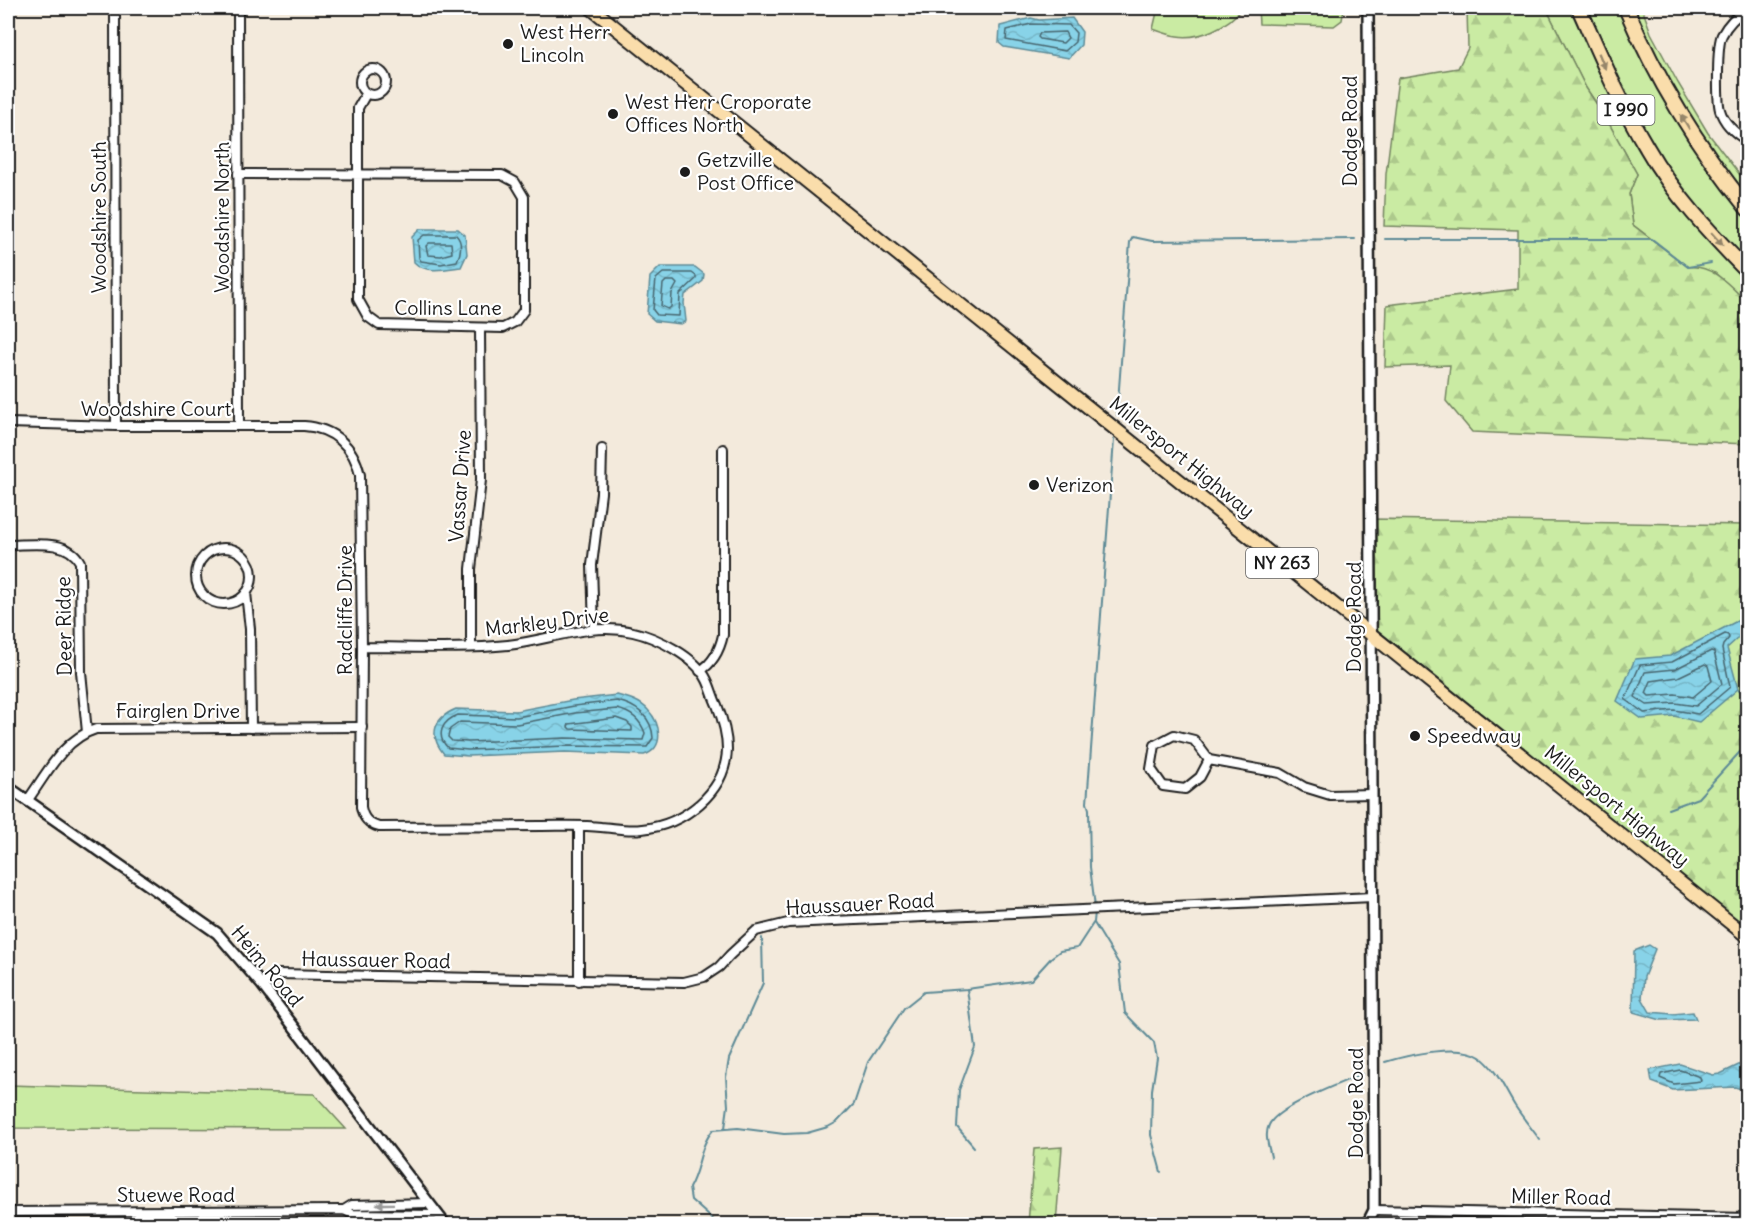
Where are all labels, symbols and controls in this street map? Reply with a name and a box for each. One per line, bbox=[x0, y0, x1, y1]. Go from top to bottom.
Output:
place label: West Herr Lincoln bbox=[520, 19, 610, 67]
marker: West Herr Lincoln bbox=[501, 37, 515, 51]
one-way arrow bbox=[1597, 53, 1607, 71]
street label: Dodge Road bbox=[1337, 75, 1362, 186]
place label: West Herr Croporate Offices North bbox=[625, 89, 811, 137]
road number: I 990 bbox=[1598, 95, 1654, 125]
marker: West Herr Croporate Offices North bbox=[606, 107, 620, 121]
one-way arrow bbox=[1680, 114, 1691, 130]
street label: Woodshire South bbox=[86, 141, 111, 293]
street label: Woodshire North bbox=[209, 141, 234, 293]
place label: Getzville Post Office bbox=[697, 147, 794, 195]
marker: Getzville Post Office bbox=[678, 165, 692, 179]
one-way arrow bbox=[1710, 231, 1723, 246]
street label: Collins Lane bbox=[394, 295, 502, 320]
street label: Millersport Highway bbox=[1105, 390, 1260, 523]
street label: Woodshire Court bbox=[81, 396, 232, 421]
street label: Vassar Drive bbox=[443, 429, 476, 543]
place label: Verizon bbox=[1046, 472, 1113, 497]
marker: Verizon bbox=[1027, 478, 1041, 492]
street label: Radcliffe Drive bbox=[332, 545, 357, 675]
road number: NY 263 bbox=[1246, 548, 1318, 578]
street label: Dodge Road bbox=[1341, 561, 1366, 672]
street label: Deer Ridge bbox=[50, 576, 77, 676]
street label: Markley Drive bbox=[484, 602, 610, 641]
street label: Fairglen Drive bbox=[116, 698, 240, 723]
place label: Speedway bbox=[1427, 723, 1521, 748]
marker: Speedway bbox=[1408, 729, 1422, 743]
street label: Millersport Highway bbox=[1540, 739, 1695, 872]
street label: Haussauer Road bbox=[785, 887, 935, 920]
street label: Heim Road bbox=[226, 920, 309, 1012]
street label: Haussauer Road bbox=[301, 946, 451, 973]
street label: Dodge Road bbox=[1343, 1047, 1368, 1158]
street label: Stuewe Road bbox=[117, 1182, 235, 1207]
street label: Miller Road bbox=[1511, 1183, 1612, 1210]
one-way arrow bbox=[376, 1199, 395, 1209]

